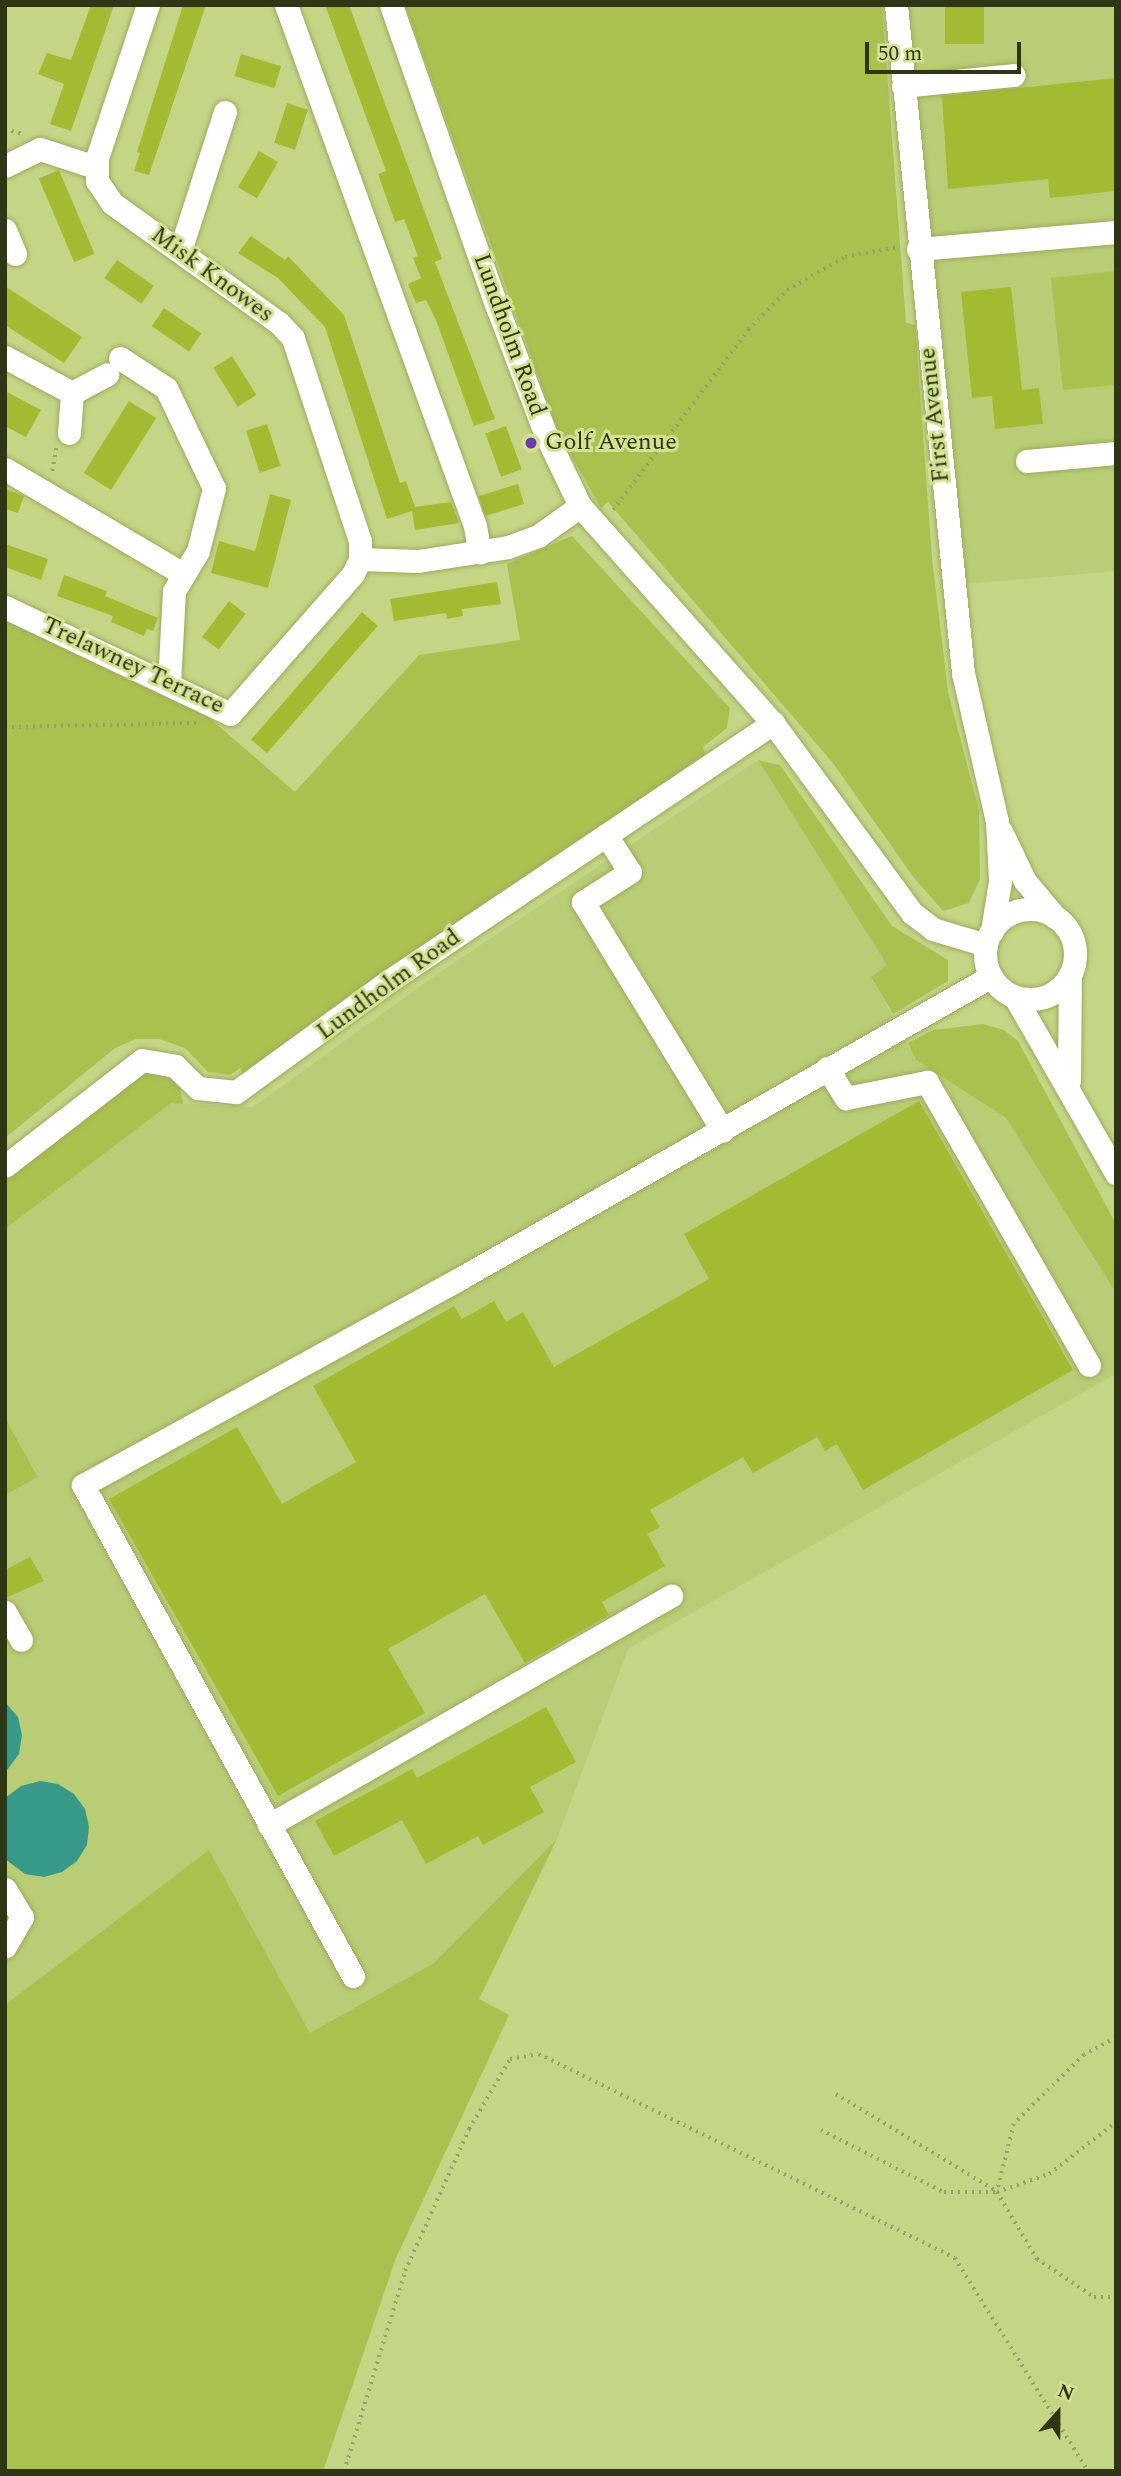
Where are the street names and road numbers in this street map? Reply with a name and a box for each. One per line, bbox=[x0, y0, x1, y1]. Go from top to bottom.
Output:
street label: Misk Knowes bbox=[145, 221, 279, 329]
street label: Lundholm Road bbox=[466, 250, 552, 420]
street label: First Avenue bbox=[914, 346, 956, 484]
street label: Trelawney Terrace bbox=[38, 611, 228, 721]
street label: Lundholm Road bbox=[311, 923, 467, 1047]

